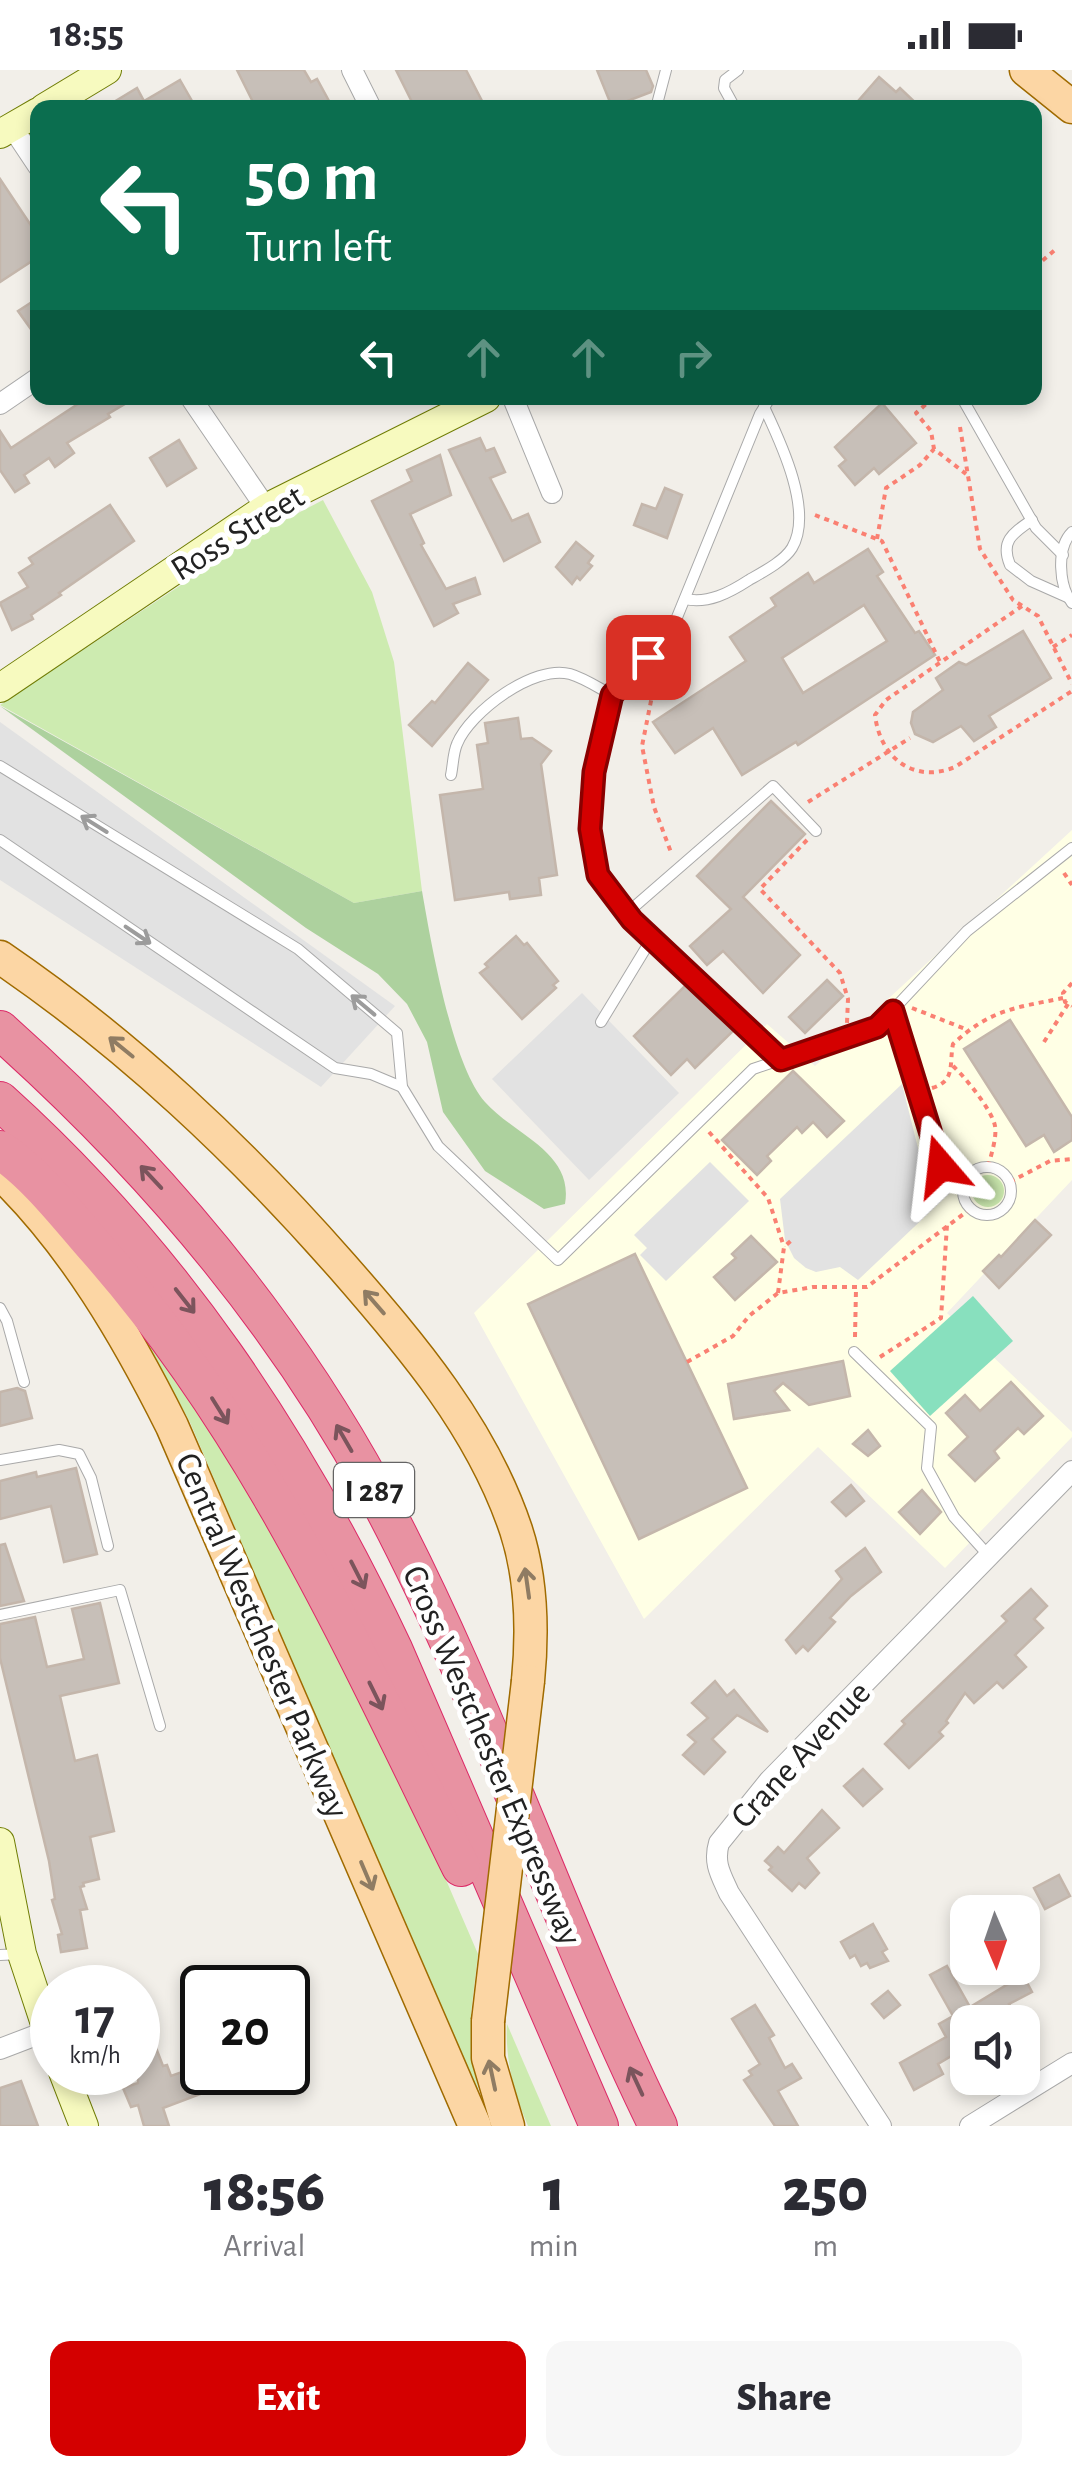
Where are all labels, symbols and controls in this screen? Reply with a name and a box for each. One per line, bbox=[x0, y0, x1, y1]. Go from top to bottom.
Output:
text: 18:55 bbox=[50, 16, 124, 54]
icon: left bbox=[80, 140, 210, 270]
text: 50 m bbox=[245, 143, 379, 213]
text: Turn left bbox=[245, 225, 392, 270]
icon: left bbox=[351, 330, 406, 385]
icon: ahead bbox=[456, 330, 511, 385]
icon: ahead bbox=[561, 330, 616, 385]
icon: right bbox=[666, 330, 721, 385]
street label: Ross Street bbox=[165, 479, 310, 588]
pin bbox=[606, 615, 691, 700]
icon: arrive bbox=[621, 630, 676, 685]
one-way arrow bbox=[80, 814, 109, 834]
one-way arrow bbox=[124, 924, 152, 945]
one-way arrow bbox=[351, 994, 377, 1016]
one-way arrow bbox=[109, 1036, 135, 1058]
position arrow bbox=[889, 1114, 993, 1218]
one-way arrow bbox=[140, 1165, 163, 1190]
one-way arrow bbox=[174, 1287, 196, 1313]
one-way arrow bbox=[363, 1290, 386, 1315]
one-way arrow bbox=[210, 1396, 231, 1424]
one-way arrow bbox=[334, 1424, 354, 1452]
street label: Central Westchester Parkway bbox=[169, 1448, 354, 1823]
road number: I 287 bbox=[334, 1463, 414, 1517]
one-way arrow bbox=[349, 1560, 368, 1590]
street label: Cross Westchester Expressway bbox=[396, 1561, 588, 1950]
one-way arrow bbox=[518, 1568, 536, 1600]
street label: Crane Avenue bbox=[725, 1675, 877, 1835]
one-way arrow bbox=[368, 1680, 387, 1710]
one-way arrow bbox=[359, 1860, 377, 1891]
north arrow bbox=[950, 1895, 1040, 1985]
map controls bbox=[950, 1895, 1040, 2095]
speed limit sign: 20 bbox=[180, 1965, 310, 2095]
text: 17 bbox=[75, 1993, 115, 2043]
button: sound bbox=[950, 2005, 1040, 2095]
text: km/h bbox=[69, 2043, 121, 2068]
one-way arrow bbox=[482, 2059, 500, 2091]
one-way arrow bbox=[625, 2067, 644, 2097]
text: 18:56 bbox=[204, 2162, 325, 2222]
text: 1 bbox=[543, 2162, 565, 2222]
text: 250 bbox=[782, 2162, 868, 2222]
text: Arrival bbox=[223, 2230, 306, 2262]
text: min bbox=[529, 2230, 579, 2262]
text: m bbox=[812, 2230, 838, 2262]
button: Exit bbox=[50, 2341, 526, 2456]
button: Share bbox=[546, 2341, 1022, 2456]

